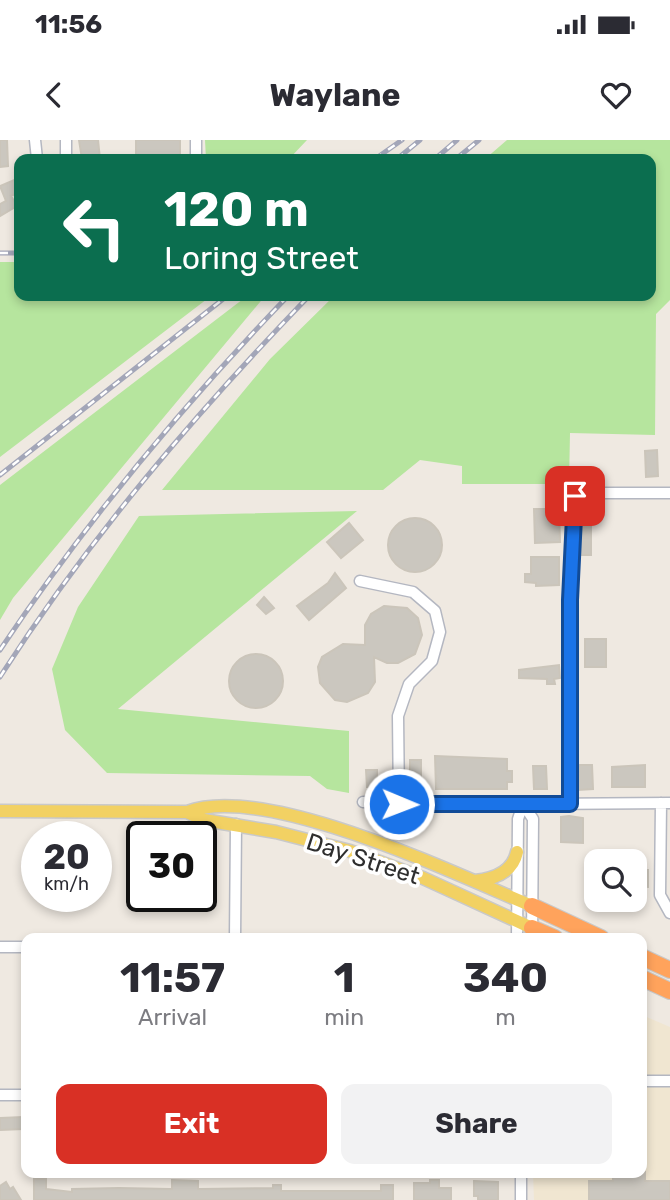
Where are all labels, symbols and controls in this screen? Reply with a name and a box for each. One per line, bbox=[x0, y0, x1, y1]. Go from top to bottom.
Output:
text: 11:56 bbox=[35, 9, 102, 40]
icon: back bbox=[35, 76, 73, 114]
text: Waylane bbox=[269, 76, 401, 114]
icon: heart bbox=[597, 76, 635, 114]
text: 120 m bbox=[164, 180, 309, 238]
icon: left bbox=[49, 182, 140, 273]
text: Loring Street bbox=[164, 239, 359, 277]
pin bbox=[545, 466, 605, 526]
icon: arrive bbox=[556, 477, 594, 515]
position arrow bbox=[362, 767, 436, 841]
speed limit sign: 30 bbox=[126, 821, 217, 912]
street label: Day Street bbox=[303, 828, 423, 890]
text: 20 bbox=[43, 836, 90, 878]
map controls bbox=[584, 849, 647, 912]
button: search bbox=[584, 849, 647, 912]
text: km/h bbox=[44, 873, 89, 895]
text: 11:57 bbox=[120, 953, 225, 1003]
text: 1 bbox=[334, 953, 355, 1003]
text: 340 bbox=[463, 953, 548, 1003]
text: Arrival bbox=[138, 1003, 207, 1031]
text: min bbox=[324, 1003, 364, 1031]
text: m bbox=[495, 1003, 516, 1031]
button: Exit bbox=[56, 1084, 327, 1164]
button: Share bbox=[341, 1084, 612, 1164]

